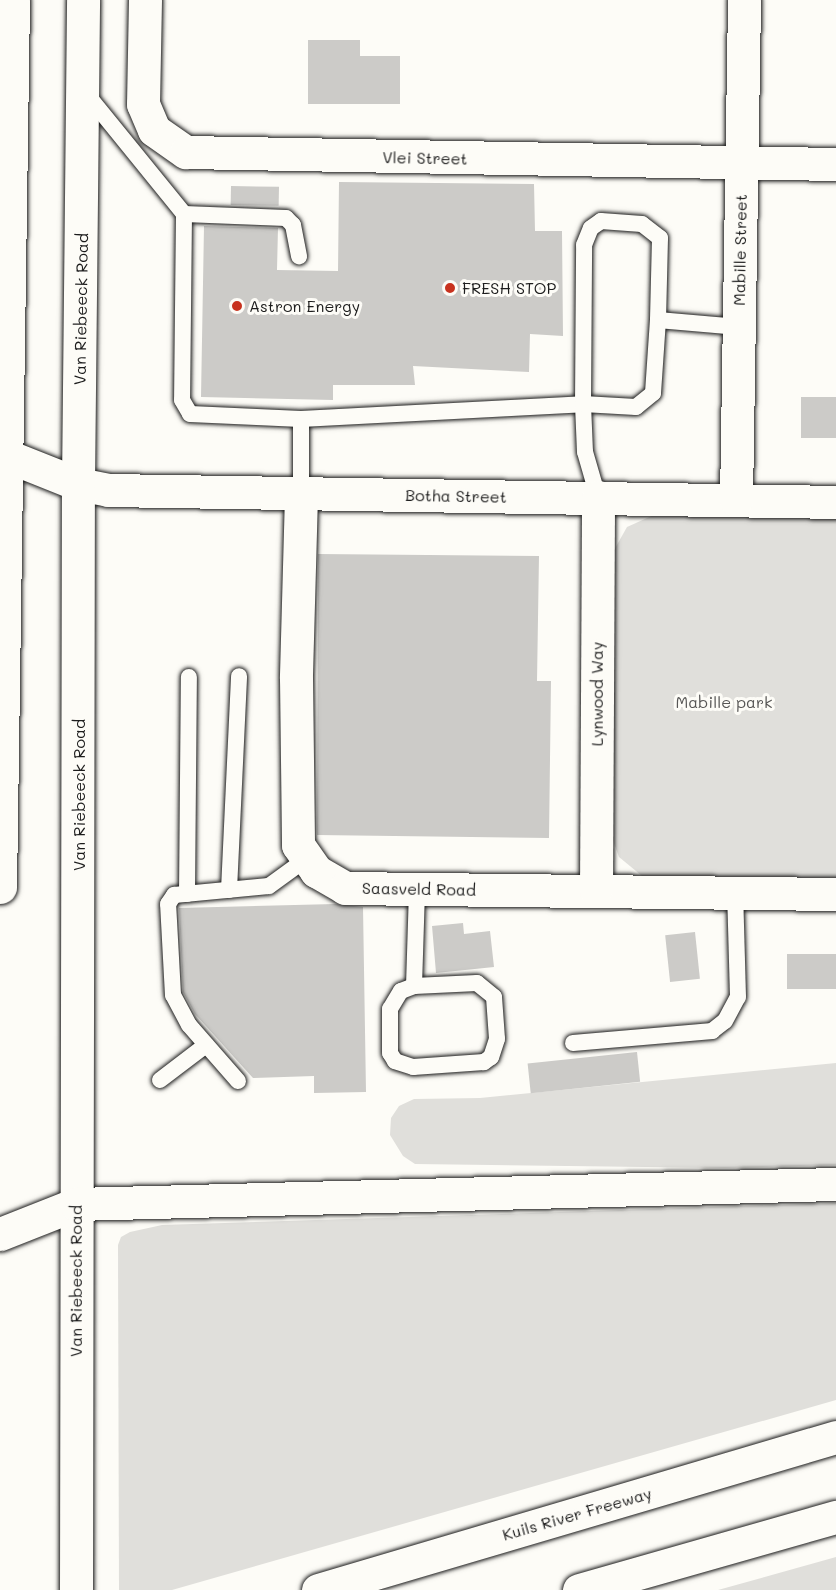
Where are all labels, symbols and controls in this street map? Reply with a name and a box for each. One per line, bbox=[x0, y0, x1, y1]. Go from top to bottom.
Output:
street label: Vlei Street bbox=[382, 148, 468, 168]
street label: Mabille Street bbox=[729, 194, 751, 306]
street label: Van Riebeeck Road bbox=[70, 233, 92, 385]
place label: FRESH STOP bbox=[462, 278, 556, 298]
marker: FRESH STOP bbox=[443, 281, 457, 295]
place label: Astron Energy bbox=[249, 296, 360, 316]
marker: Astron Energy bbox=[230, 299, 244, 313]
street label: Botha Street bbox=[405, 486, 507, 506]
street label: Lynwood Way bbox=[587, 642, 607, 746]
park label: Mabille park bbox=[675, 692, 773, 712]
street label: Van Riebeeck Road bbox=[69, 719, 89, 871]
street label: Saasveld Road bbox=[362, 878, 476, 900]
street label: Van Riebeeck Road bbox=[66, 1205, 86, 1357]
street label: Kuils River Freeway bbox=[500, 1483, 654, 1545]

